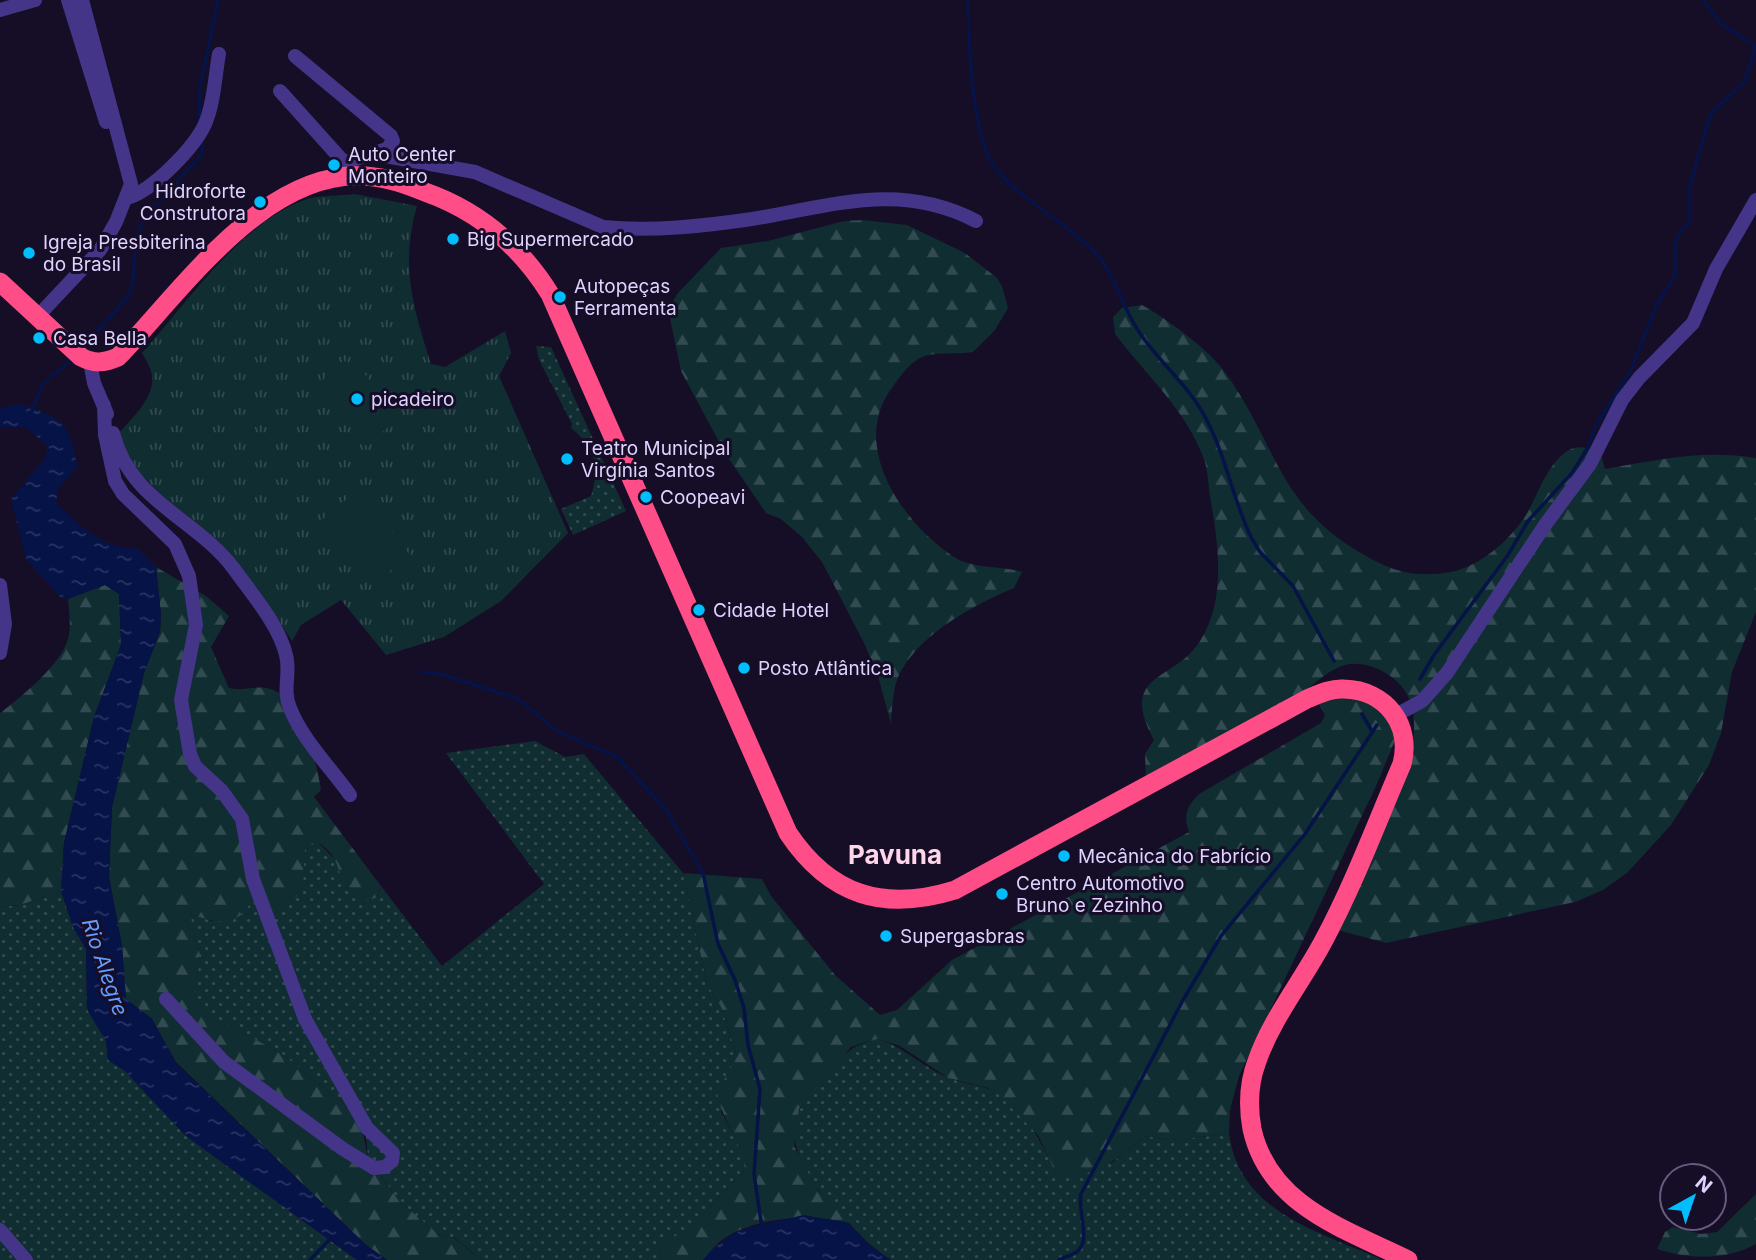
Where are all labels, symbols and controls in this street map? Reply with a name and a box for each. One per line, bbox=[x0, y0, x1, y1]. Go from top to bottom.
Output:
place label: Auto Center Monteiro bbox=[348, 143, 456, 188]
marker: Auto Center Monteiro bbox=[326, 157, 342, 173]
place label: Hidroforte Construtora bbox=[140, 180, 246, 225]
marker: Hidroforte Construtora bbox=[252, 194, 268, 210]
place label: Big Supermercado bbox=[467, 228, 634, 251]
place label: Igreja Presbiterina do Brasil bbox=[43, 231, 206, 276]
marker: Big Supermercado bbox=[445, 231, 461, 247]
marker: Igreja Presbiterina do Brasil bbox=[21, 245, 37, 261]
place label: Autopeças Ferramenta bbox=[574, 275, 677, 320]
marker: Autopeças Ferramenta bbox=[552, 289, 568, 305]
place label: Casa Bella bbox=[53, 327, 147, 350]
marker: Casa Bella bbox=[31, 330, 47, 346]
place label: picadeiro bbox=[371, 388, 455, 411]
marker: picadeiro bbox=[349, 391, 365, 407]
place label: Teatro Municipal Virgínia Santos bbox=[581, 437, 730, 482]
marker: Teatro Municipal Virgínia Santos bbox=[559, 451, 575, 467]
place label: Coopeavi bbox=[660, 486, 745, 509]
marker: Coopeavi bbox=[638, 489, 654, 505]
place label: Cidade Hotel bbox=[713, 599, 829, 622]
marker: Cidade Hotel bbox=[691, 602, 707, 618]
place label: Posto Atlântica bbox=[758, 657, 892, 680]
marker: Posto Atlântica bbox=[736, 660, 752, 676]
district label: Pavuna bbox=[848, 839, 942, 870]
place label: Mecânica do Fabrício bbox=[1078, 845, 1271, 868]
marker: Mecânica do Fabrício bbox=[1056, 848, 1072, 864]
place label: Centro Automotivo Bruno e Zezinho bbox=[1016, 872, 1184, 917]
marker: Centro Automotivo Bruno e Zezinho bbox=[994, 886, 1010, 902]
water label: Rio Alegre bbox=[77, 915, 133, 1019]
place label: Supergasbras bbox=[900, 925, 1025, 948]
marker: Supergasbras bbox=[878, 928, 894, 944]
north arrow bbox=[1658, 1162, 1728, 1232]
text: N bbox=[1691, 1171, 1717, 1198]

